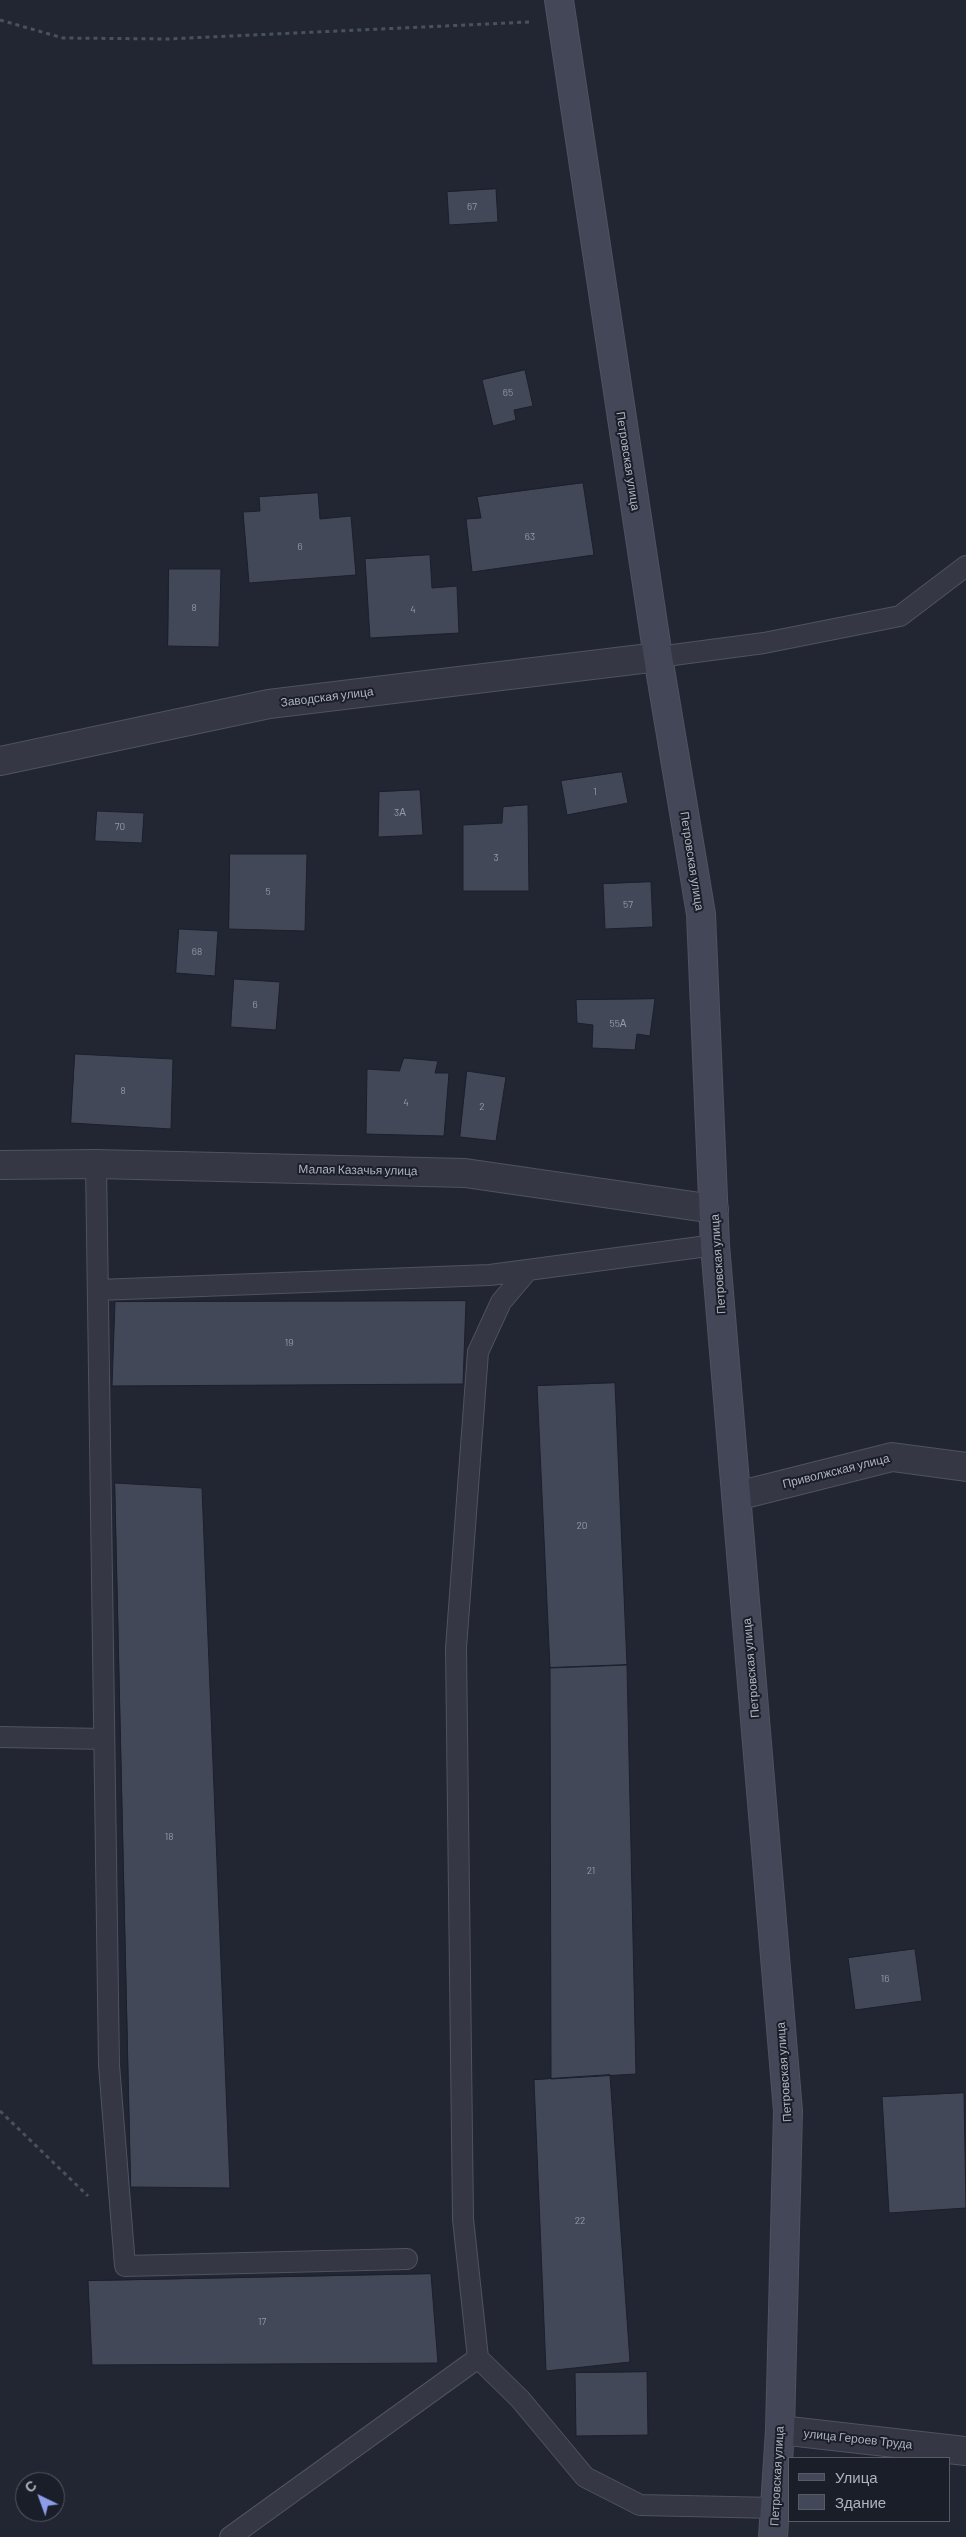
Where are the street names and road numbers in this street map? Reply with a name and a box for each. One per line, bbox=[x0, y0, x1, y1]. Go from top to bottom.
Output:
street label: Петровская улица bbox=[613, 410, 643, 512]
street label: Заводская улица bbox=[280, 684, 374, 710]
street label: Петровская улица bbox=[677, 810, 707, 912]
street label: Малая Казачья улица bbox=[298, 1162, 418, 1178]
street label: Петровская улица bbox=[707, 1214, 729, 1314]
street label: Приволжская улица bbox=[781, 1451, 891, 1491]
street label: Петровская улица bbox=[739, 1618, 763, 1718]
street label: Петровская улица bbox=[773, 2022, 795, 2122]
street label: Петровская улица bbox=[767, 2426, 787, 2526]
street label: улица Героев Труда bbox=[803, 2426, 913, 2452]

